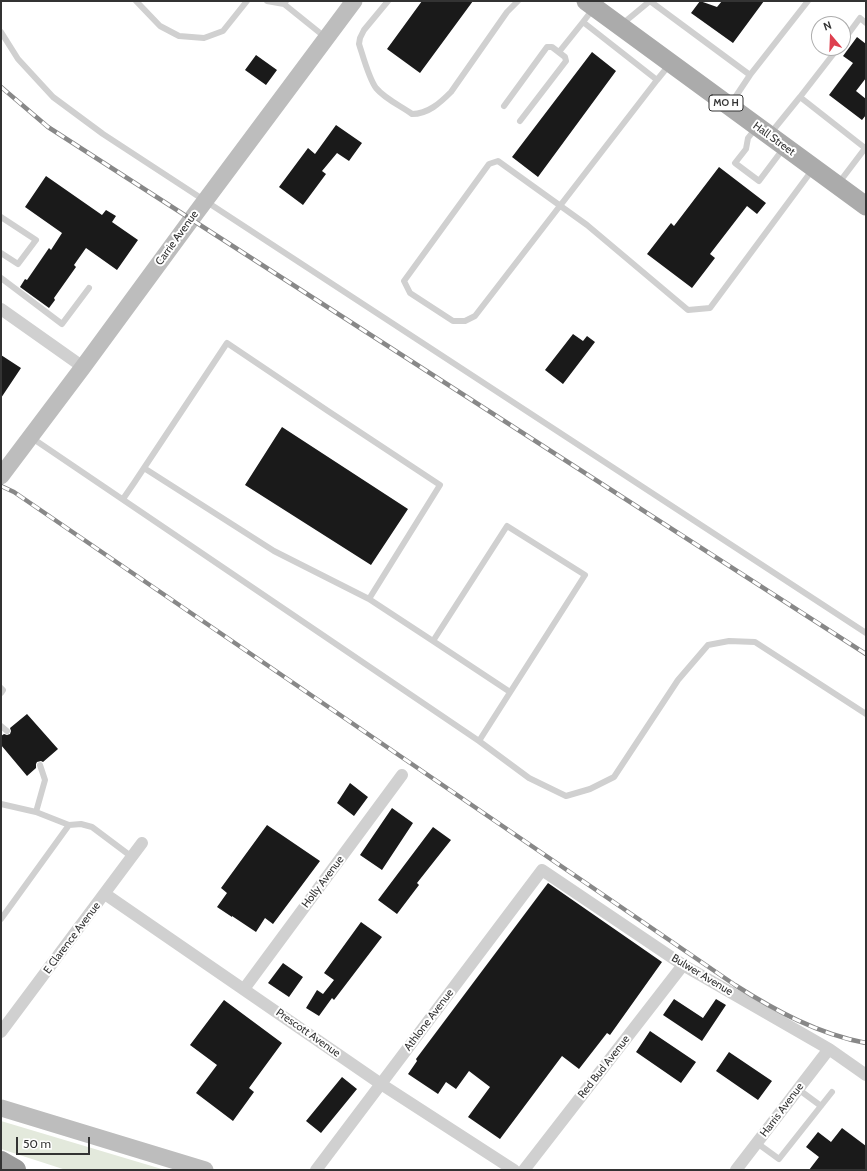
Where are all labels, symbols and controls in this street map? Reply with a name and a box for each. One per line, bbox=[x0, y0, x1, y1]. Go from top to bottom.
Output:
north arrow bbox=[811, 16, 851, 56]
text: N bbox=[821, 18, 833, 33]
road number: MO H bbox=[709, 95, 743, 111]
street label: Hall Street bbox=[750, 119, 798, 159]
street label: Carrie Avenue bbox=[153, 208, 201, 268]
street label: Holly Avenue bbox=[299, 853, 347, 911]
street label: E Clarence Avenue bbox=[41, 900, 103, 976]
street label: Bulwer Avenue bbox=[669, 952, 735, 998]
street label: Athlone Avenue bbox=[401, 987, 457, 1053]
street label: Prescott Avenue bbox=[273, 1006, 343, 1060]
street label: Red Bud Avenue bbox=[575, 1033, 633, 1101]
street label: Harris Avenue bbox=[757, 1080, 807, 1140]
scale bar bbox=[18, 1129, 92, 1155]
text: 50 m bbox=[23, 1136, 51, 1151]

